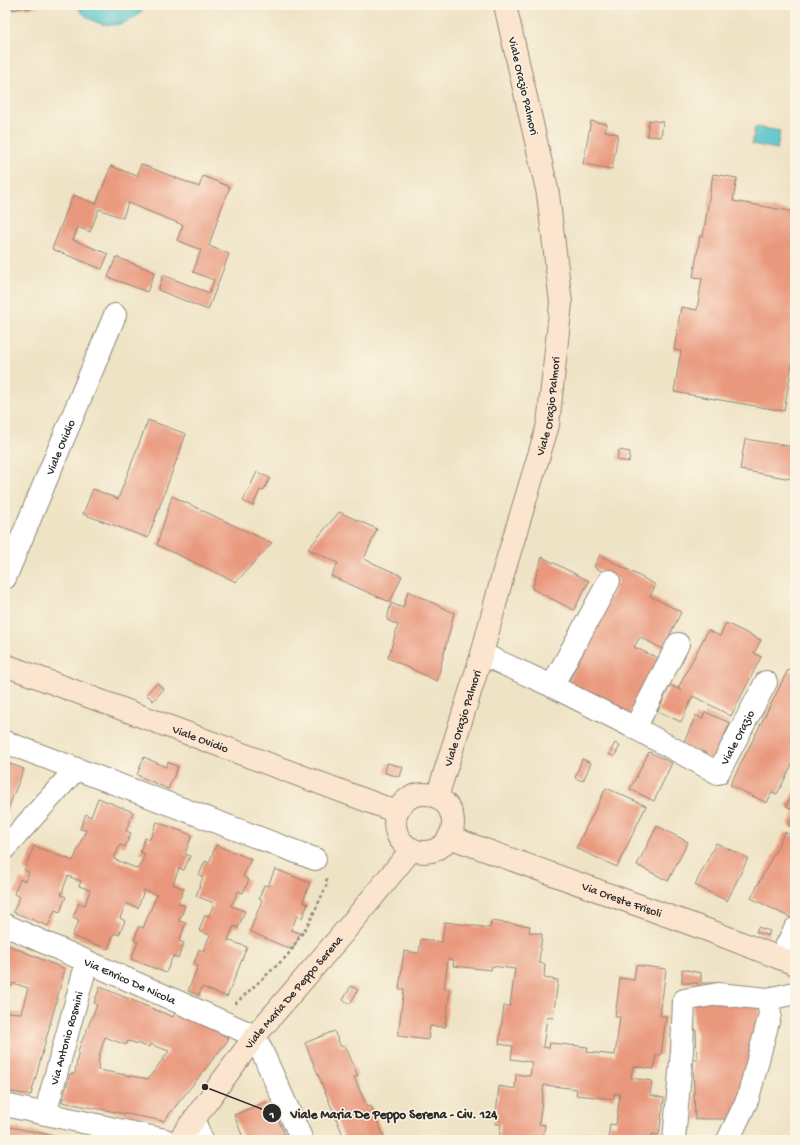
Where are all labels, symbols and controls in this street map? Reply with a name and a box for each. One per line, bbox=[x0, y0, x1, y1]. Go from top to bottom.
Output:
street label: Viale Orazio Palmori bbox=[504, 35, 540, 137]
street label: Viale Orazio Palmori bbox=[534, 356, 564, 459]
street label: Viale Ovidio bbox=[43, 418, 79, 478]
street label: Viale Orazio Palmori bbox=[442, 668, 486, 769]
street label: Viale Orazio bbox=[718, 708, 759, 769]
street label: Viale Ovidio bbox=[169, 723, 230, 757]
street label: Via Oreste Frisoli bbox=[579, 880, 664, 922]
street label: Viale Maria De Peppo Serena bbox=[242, 934, 347, 1053]
street label: Via Enrico De Nicola bbox=[80, 956, 178, 1009]
street label: Via Antonio Rosmini bbox=[48, 990, 88, 1088]
callout: Viale Maria De Peppo Serena - Civ. 124 bbox=[262, 1101, 505, 1126]
text: Viale Maria De Peppo Serena - Civ. 124 bbox=[290, 1108, 498, 1124]
text: 1 bbox=[269, 1109, 275, 1123]

